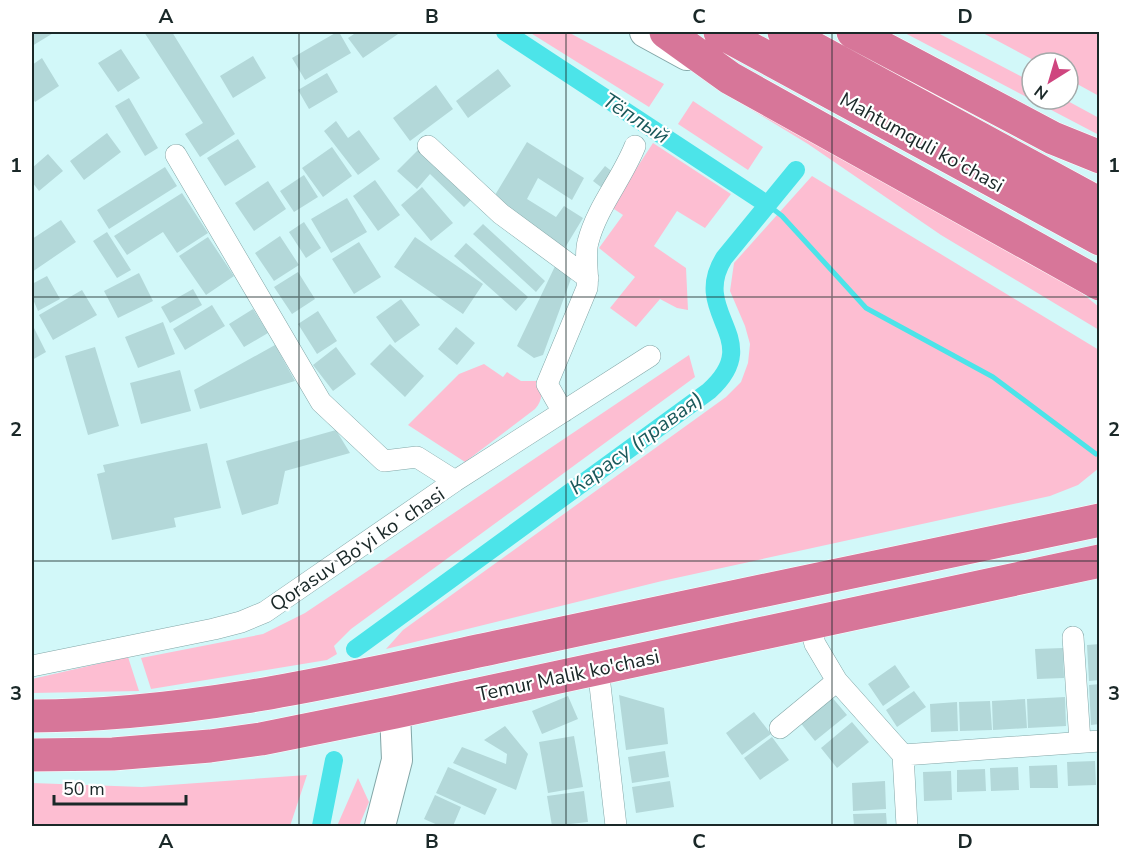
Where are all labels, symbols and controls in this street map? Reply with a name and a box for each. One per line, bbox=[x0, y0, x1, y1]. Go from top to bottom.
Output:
text: A bbox=[159, 3, 174, 30]
text: B bbox=[425, 3, 439, 30]
text: C bbox=[692, 3, 706, 30]
text: D bbox=[957, 3, 973, 30]
north arrow bbox=[1020, 51, 1080, 111]
text: N bbox=[1030, 80, 1053, 105]
water label: Тёплый bbox=[597, 86, 675, 150]
street label: Mahtumquli ko'chasi bbox=[835, 86, 1009, 199]
text: 1 bbox=[10, 152, 22, 179]
text: 1 bbox=[1108, 152, 1120, 179]
water label: Карасу (правая) bbox=[564, 385, 708, 501]
text: 2 bbox=[10, 416, 22, 443]
text: 2 bbox=[1108, 416, 1120, 443]
street label: Qorasuv Bo‘yi koʻchasi bbox=[265, 481, 450, 618]
street label: Temur Malik ko'chasi bbox=[474, 643, 662, 708]
text: 3 bbox=[10, 680, 22, 707]
text: 3 bbox=[1108, 680, 1120, 707]
scale bar bbox=[54, 768, 186, 806]
text: 50 m bbox=[63, 777, 105, 801]
text: A bbox=[159, 828, 174, 855]
text: B bbox=[425, 828, 439, 855]
text: C bbox=[692, 828, 706, 855]
text: D bbox=[957, 828, 973, 855]

